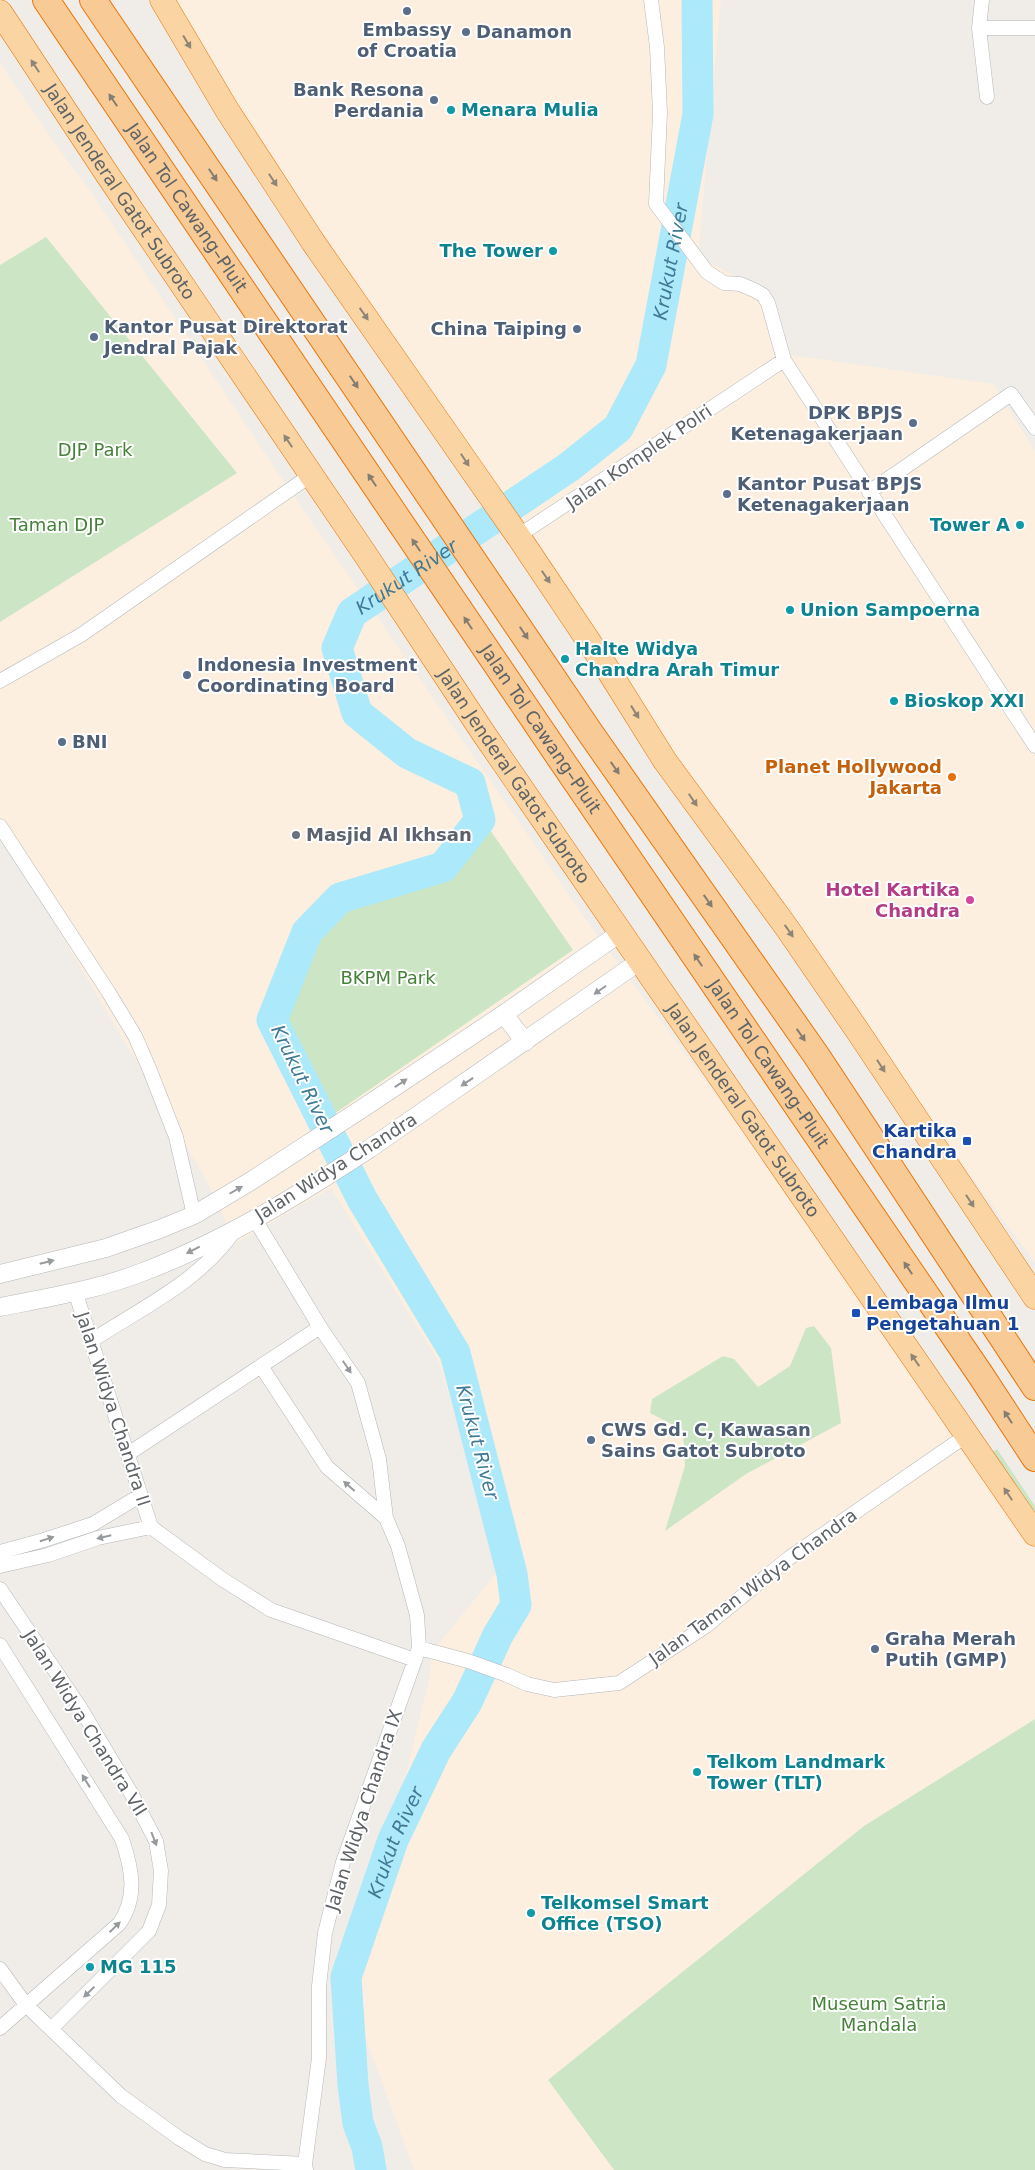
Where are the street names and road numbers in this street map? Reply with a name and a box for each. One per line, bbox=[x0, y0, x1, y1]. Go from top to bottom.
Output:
street label: Jalan Jenderal Gatot Subroto bbox=[40, 79, 200, 303]
street label: Jalan Tol Cawang–Pluit bbox=[122, 118, 252, 296]
street label: Jalan Komplek Polri bbox=[561, 400, 716, 514]
street label: Jalan Tol Cawang–Pluit bbox=[475, 639, 606, 817]
street label: Jalan Jenderal Gatot Subroto bbox=[433, 664, 595, 887]
street label: Jalan Tol Cawang–Pluit bbox=[703, 974, 834, 1152]
street label: Jalan Jenderal Gatot Subroto bbox=[662, 998, 825, 1221]
street label: Jalan Widya Chandra bbox=[250, 1108, 421, 1226]
street label: Jalan Widya Chandra II bbox=[72, 1308, 155, 1509]
street label: Jalan Taman Widya Chandra bbox=[644, 1504, 861, 1670]
street label: Jalan Widya Chandra VII bbox=[19, 1625, 151, 1820]
street label: Jalan Widya Chandra IX bbox=[321, 1707, 406, 1914]

